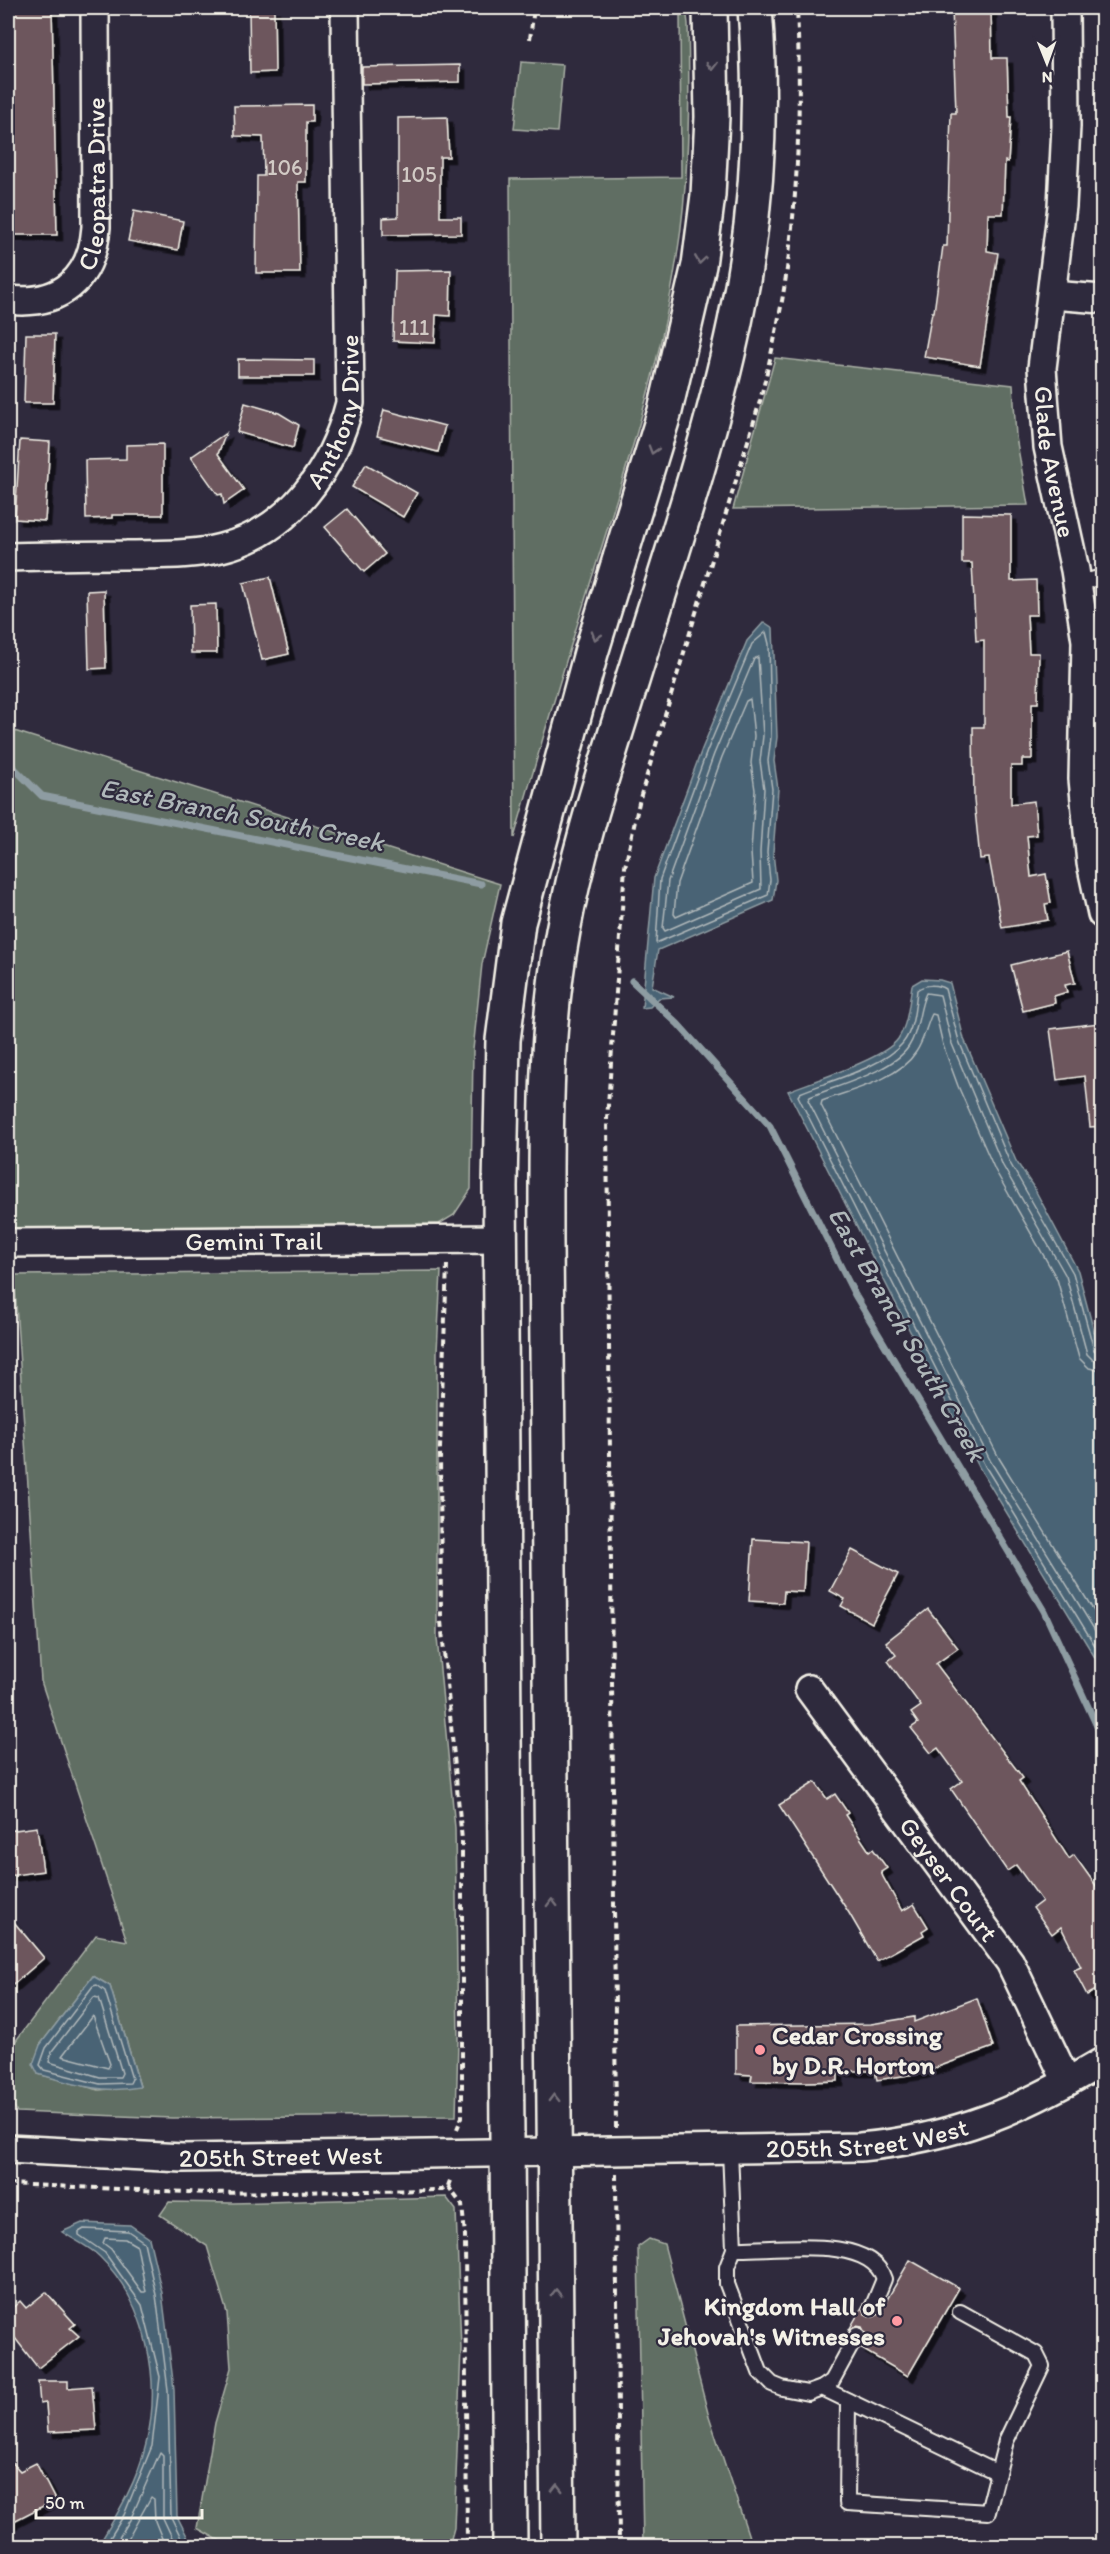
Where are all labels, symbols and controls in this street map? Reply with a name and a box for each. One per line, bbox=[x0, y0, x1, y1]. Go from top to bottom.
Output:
north arrow bbox=[1017, 33, 1077, 93]
one-way arrow bbox=[706, 61, 718, 70]
text: N bbox=[1042, 68, 1053, 87]
street label: Cleopatra Drive bbox=[70, 97, 112, 276]
house number: 106 bbox=[267, 154, 303, 181]
house number: 105 bbox=[401, 161, 437, 188]
one-way arrow bbox=[694, 256, 706, 265]
house number: 111 bbox=[399, 314, 429, 341]
street label: Anthony Drive bbox=[299, 334, 366, 495]
street label: Glade Avenue bbox=[1027, 385, 1083, 541]
one-way arrow bbox=[648, 444, 661, 455]
one-way arrow bbox=[591, 630, 603, 641]
water label: East Branch South Creek bbox=[97, 771, 389, 859]
water label: East Branch South Creek bbox=[821, 1201, 995, 1469]
street label: Gemini Trail bbox=[185, 1224, 323, 1258]
street label: Geyser Court bbox=[892, 1810, 1006, 1948]
one-way arrow bbox=[546, 1899, 558, 1908]
place label: Cedar Crossing by D.R. Horton bbox=[772, 2019, 943, 2081]
marker: Cedar Crossing by D.R. Horton bbox=[753, 2043, 767, 2057]
one-way arrow bbox=[548, 2094, 560, 2103]
street label: 205th Street West bbox=[766, 2110, 972, 2165]
street label: 205th Street West bbox=[179, 2139, 383, 2174]
one-way arrow bbox=[550, 2289, 562, 2298]
place label: Kingdom Hall of Jehovah's Witnesses bbox=[657, 2290, 886, 2352]
marker: Kingdom Hall of Jehovah's Witnesses bbox=[890, 2314, 904, 2328]
scale bar bbox=[36, 2482, 202, 2520]
one-way arrow bbox=[551, 2484, 563, 2493]
text: 50 m bbox=[45, 2492, 85, 2514]

